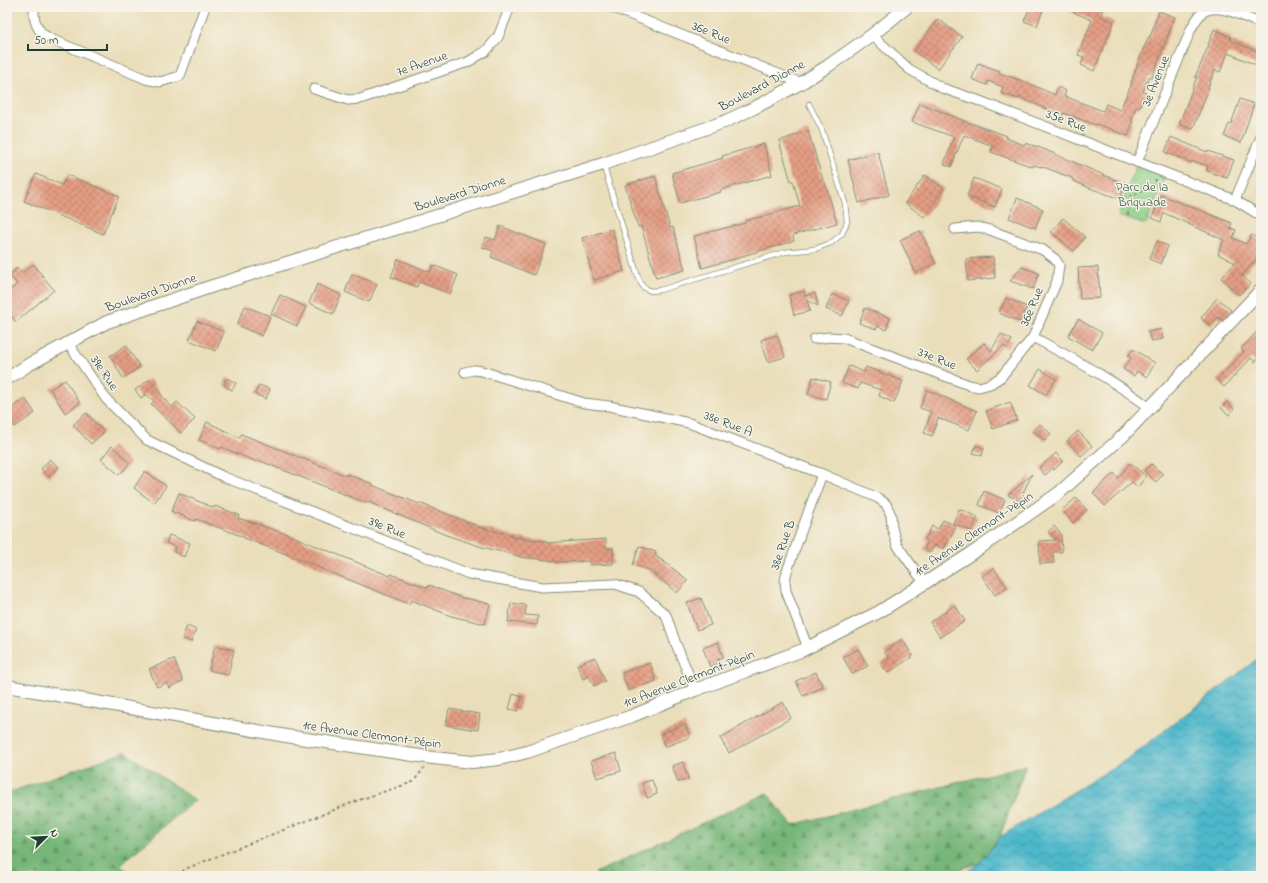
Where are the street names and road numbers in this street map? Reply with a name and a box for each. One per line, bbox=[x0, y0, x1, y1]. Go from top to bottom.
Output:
street label: 36e Rue bbox=[689, 17, 734, 49]
street label: 7e Avenue bbox=[394, 46, 450, 82]
street label: 3e Avenue bbox=[1137, 53, 1175, 109]
street label: Boulevard Dionne bbox=[715, 55, 808, 117]
street label: 35e Rue bbox=[1043, 105, 1089, 138]
street label: Boulevard Dionne bbox=[411, 171, 508, 217]
street label: Boulevard Dionne bbox=[102, 269, 199, 318]
street label: 36e Rue bbox=[1015, 284, 1049, 329]
street label: 37e Rue bbox=[915, 343, 959, 375]
street label: 39e Rue bbox=[85, 352, 123, 395]
street label: 38e Rue A bbox=[701, 406, 755, 442]
street label: 1re Avenue Clermont-Pépin bbox=[911, 487, 1037, 581]
street label: 39e Rue bbox=[365, 512, 409, 544]
street label: 38e Rue B bbox=[766, 517, 800, 573]
street label: 1re Avenue Clermont-Pépin bbox=[621, 645, 757, 713]
street label: 1re Avenue Clermont-Pépin bbox=[302, 716, 442, 754]

